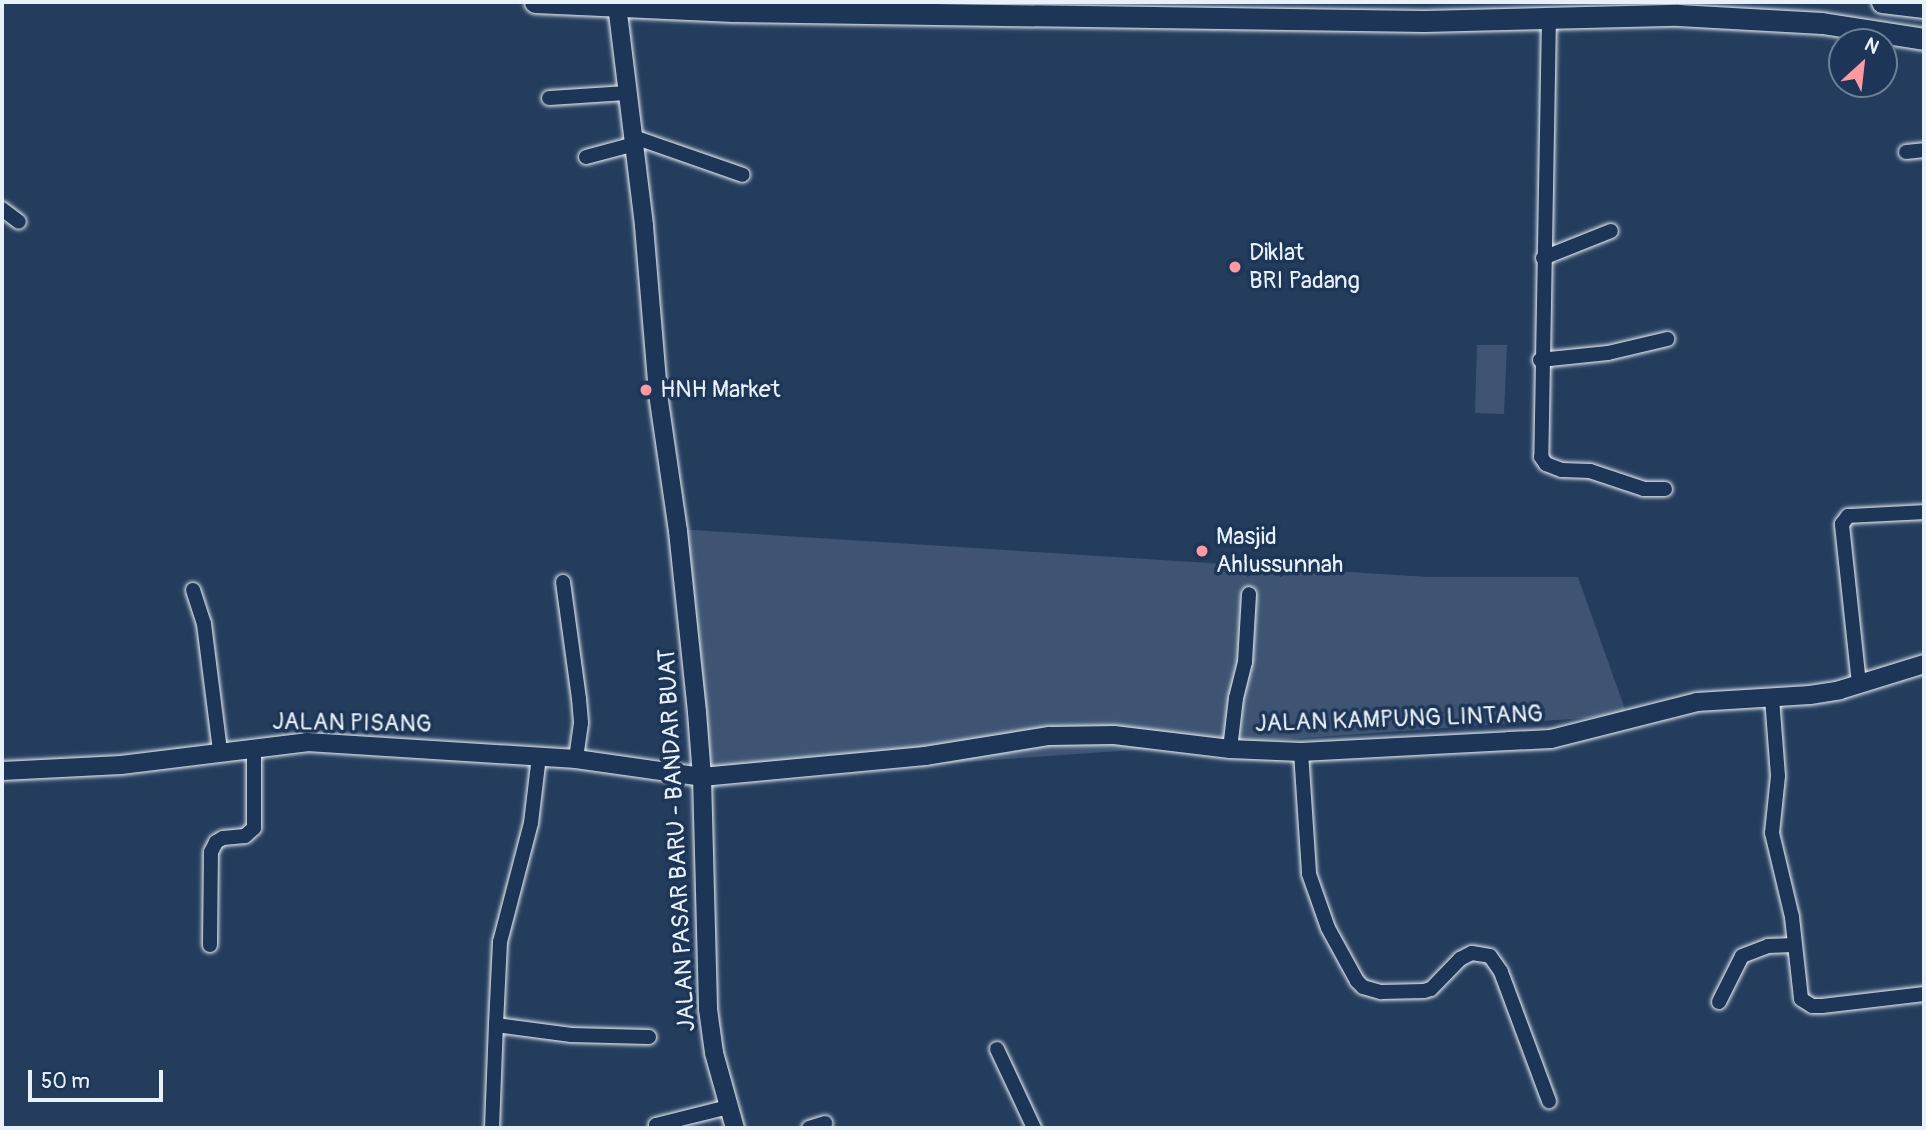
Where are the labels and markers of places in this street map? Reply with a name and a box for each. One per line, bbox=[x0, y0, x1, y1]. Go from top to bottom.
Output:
place label: Diklat BRI Padang bbox=[1249, 239, 1360, 295]
marker: Diklat BRI Padang bbox=[1227, 259, 1243, 275]
place label: HNH Market bbox=[660, 376, 780, 404]
marker: HNH Market bbox=[638, 382, 654, 398]
place label: Masjid Ahlussunnah bbox=[1216, 523, 1343, 579]
marker: Masjid Ahlussunnah bbox=[1194, 543, 1210, 559]

